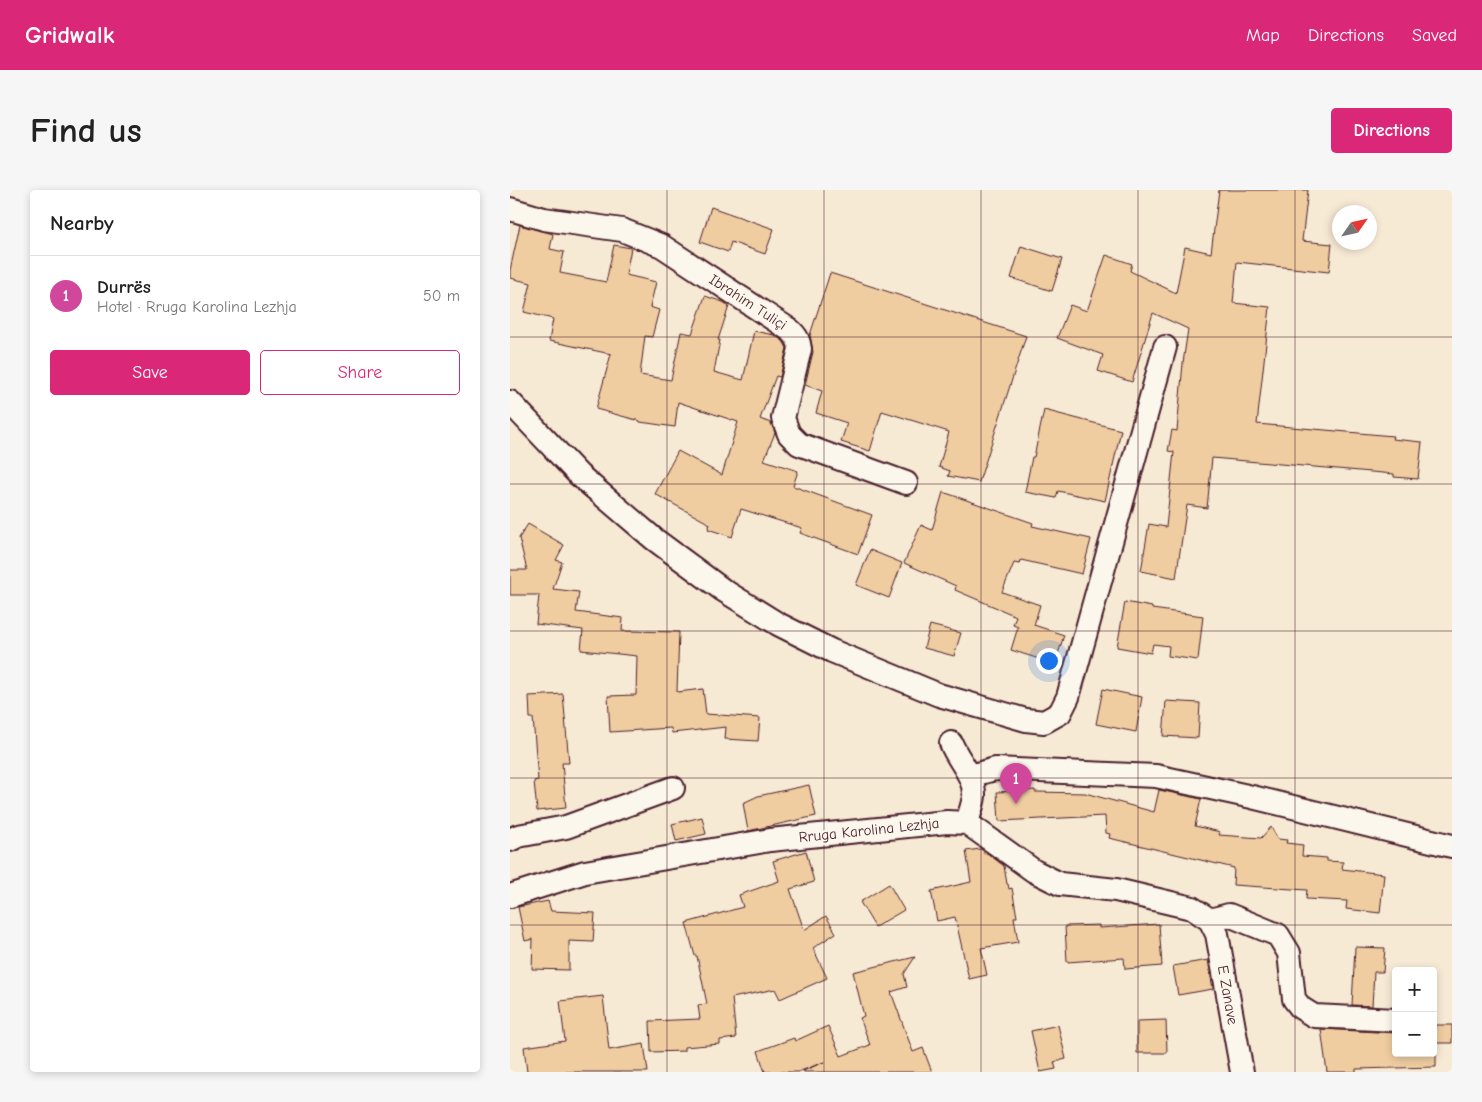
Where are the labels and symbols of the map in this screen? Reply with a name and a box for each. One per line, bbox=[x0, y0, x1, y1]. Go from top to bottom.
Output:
north arrow bbox=[1332, 205, 1377, 250]
street label: Ibrahim Tuliçi bbox=[706, 270, 790, 334]
your location bbox=[1036, 648, 1062, 674]
pin: 1 bbox=[1000, 763, 1032, 804]
street label: Rruga Karolina Lezhja bbox=[798, 814, 940, 846]
street label: E Zanave bbox=[1214, 964, 1242, 1027]

